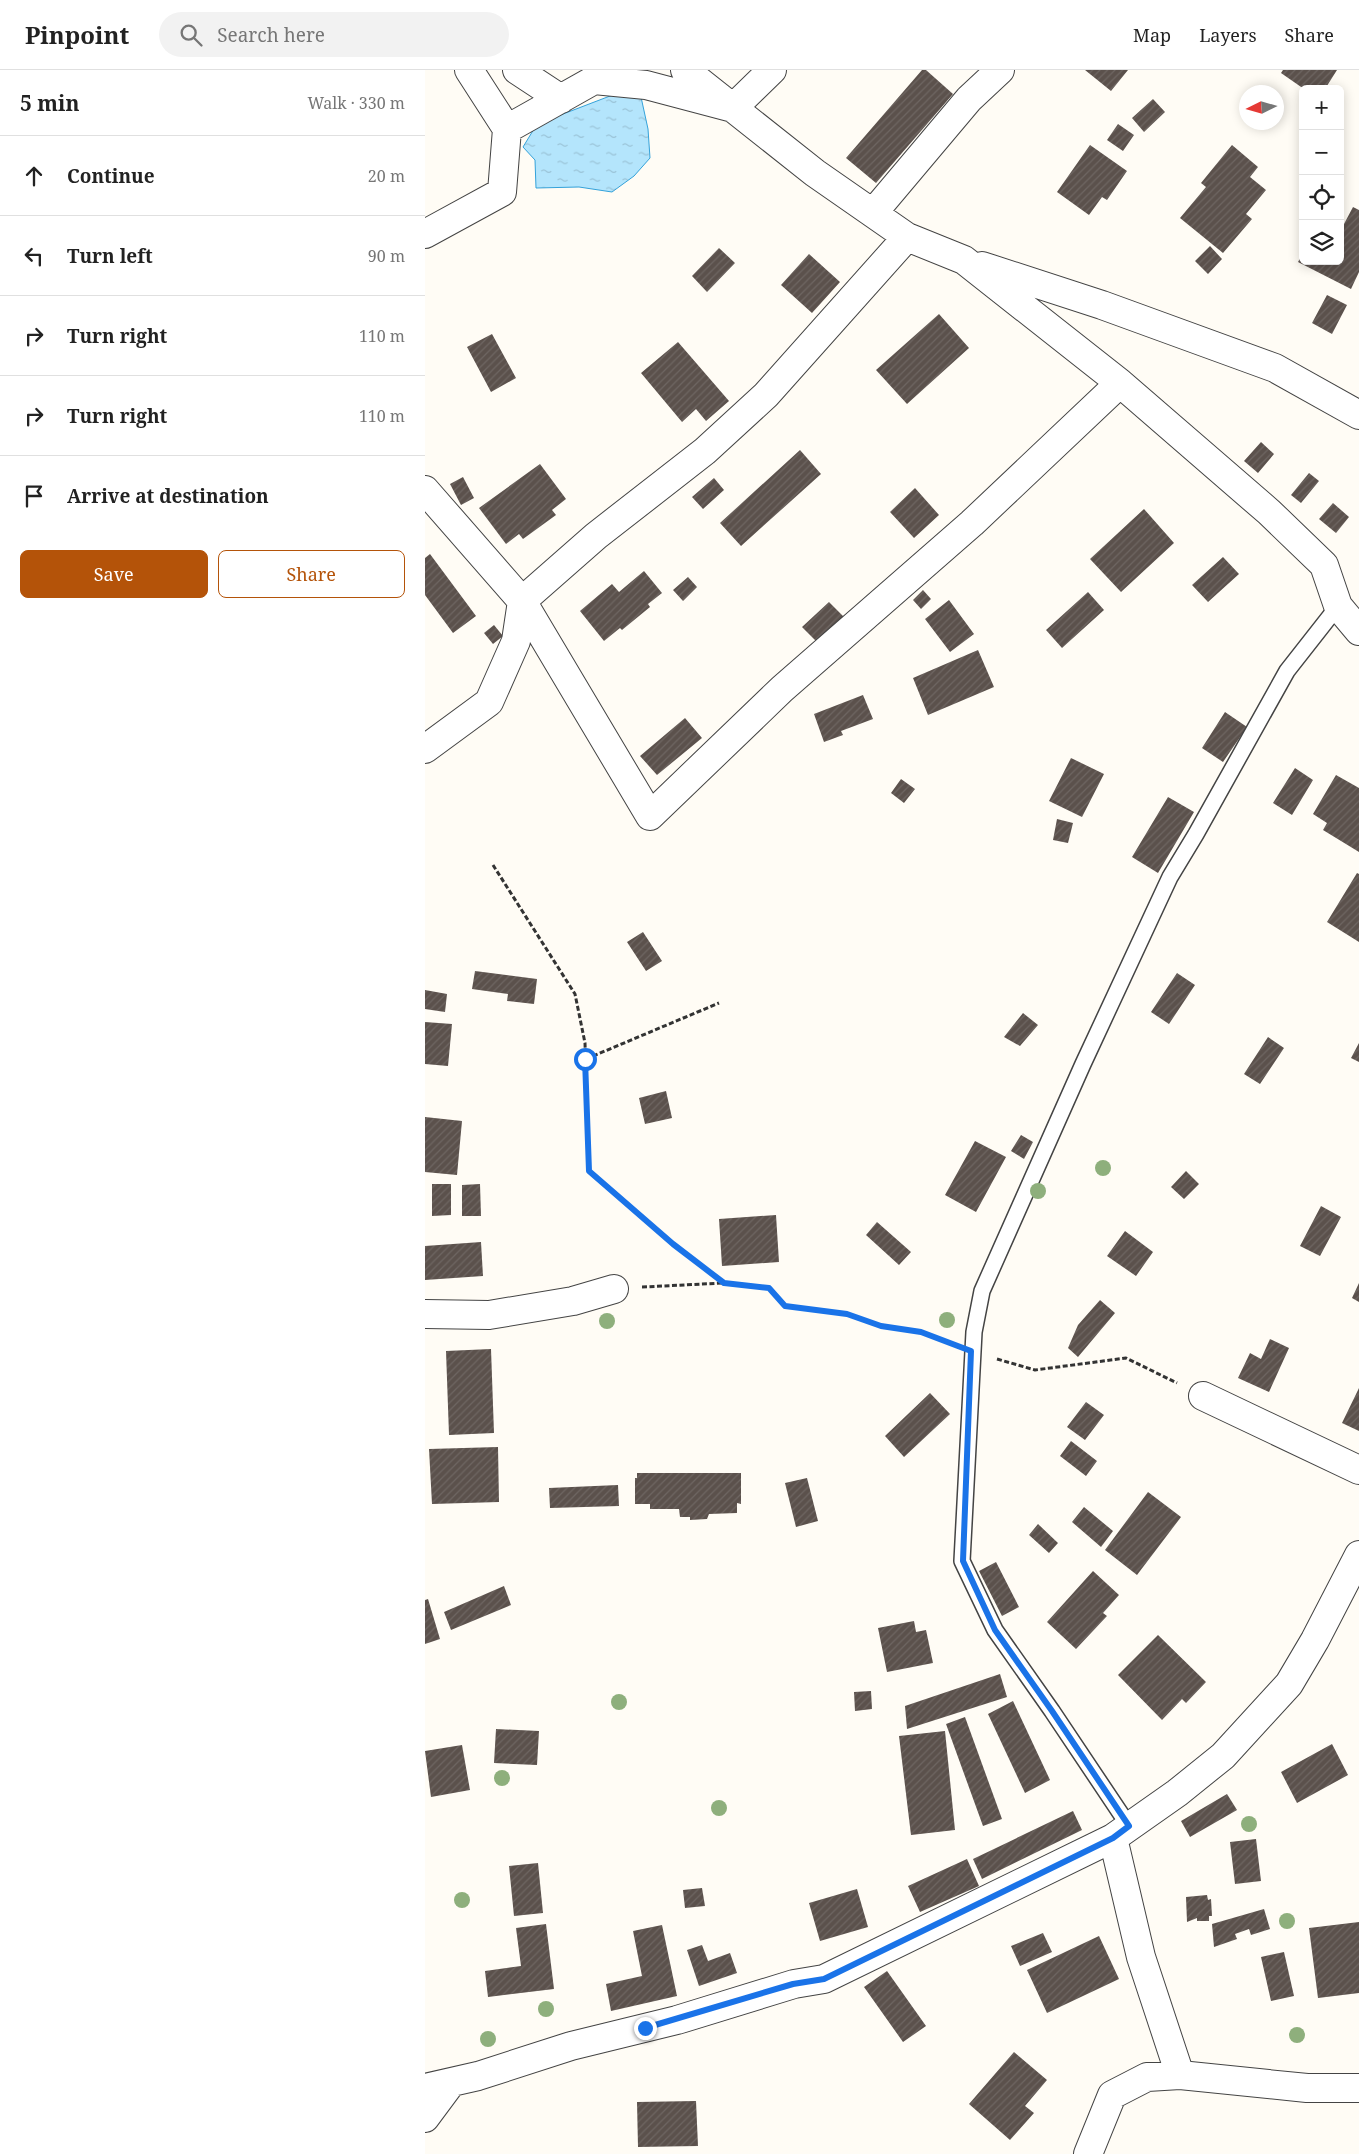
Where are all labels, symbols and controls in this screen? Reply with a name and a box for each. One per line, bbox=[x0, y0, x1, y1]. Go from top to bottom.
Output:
search box bbox=[159, 12, 509, 57]
text: Pinpoint bbox=[25, 18, 129, 51]
icon: search bbox=[177, 21, 205, 49]
text: Search here bbox=[217, 22, 325, 48]
text: Map bbox=[1133, 23, 1171, 47]
text: Layers bbox=[1199, 23, 1257, 47]
text: Share bbox=[1285, 23, 1334, 47]
north arrow bbox=[1239, 85, 1284, 130]
map controls bbox=[1299, 85, 1344, 265]
button: + bbox=[1299, 85, 1344, 130]
text: 5 min bbox=[20, 89, 79, 117]
text: Walk · 330 m bbox=[308, 92, 405, 114]
button: − bbox=[1299, 130, 1344, 175]
icon: ahead bbox=[20, 162, 48, 190]
text: Continue bbox=[67, 163, 155, 189]
text: 20 m bbox=[368, 165, 405, 187]
button: locate bbox=[1299, 175, 1344, 220]
button: layers bbox=[1299, 220, 1344, 265]
icon: left bbox=[20, 242, 48, 270]
text: Turn left bbox=[67, 243, 153, 269]
text: 90 m bbox=[368, 245, 405, 267]
icon: right bbox=[20, 322, 48, 350]
text: Turn right bbox=[67, 323, 167, 349]
text: 110 m bbox=[359, 325, 405, 347]
icon: right bbox=[20, 402, 48, 430]
text: Turn right bbox=[67, 403, 167, 429]
text: 110 m bbox=[359, 405, 405, 427]
icon: arrive bbox=[20, 482, 48, 510]
text: Arrive at destination bbox=[67, 483, 269, 509]
button: Save bbox=[20, 550, 208, 598]
button: Share bbox=[218, 550, 405, 598]
route start bbox=[574, 1048, 597, 1071]
route end bbox=[634, 2017, 657, 2040]

